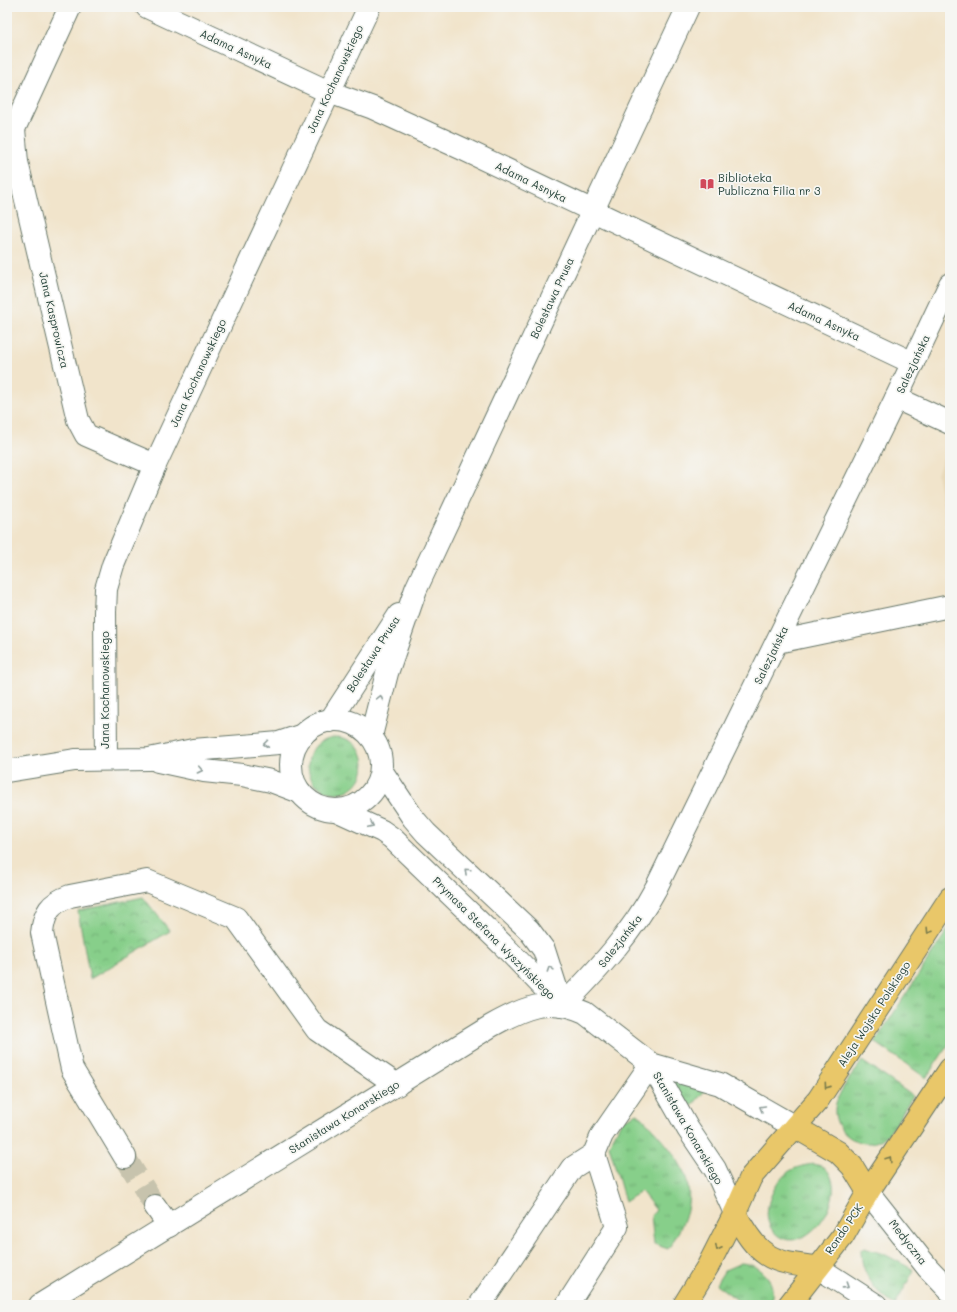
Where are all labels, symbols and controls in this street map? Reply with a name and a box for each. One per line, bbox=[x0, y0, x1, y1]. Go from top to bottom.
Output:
street label: Jana Kochanowskiego bbox=[303, 22, 366, 135]
street label: Adama Asnyka bbox=[198, 25, 275, 72]
street label: Adama Asnyka bbox=[493, 158, 570, 205]
place label: Biblioteka Publiczna Filia nr 3 bbox=[718, 170, 821, 198]
library icon: Biblioteka Publiczna Filia nr 3 bbox=[699, 176, 715, 192]
street label: Bolesława Prusa bbox=[526, 255, 577, 341]
street label: Jana Kasprowicza bbox=[36, 270, 73, 370]
street label: Adama Asnyka bbox=[786, 297, 863, 344]
street label: Jana Kochanowskiego bbox=[166, 316, 229, 429]
street label: Salezjańska bbox=[892, 332, 933, 396]
street label: Bolesława Prusa bbox=[342, 613, 403, 695]
street label: Salezjańska bbox=[750, 623, 791, 687]
street label: Jana Kochanowskiego bbox=[97, 631, 112, 749]
one-way arrow bbox=[375, 695, 384, 702]
one-way arrow bbox=[263, 740, 269, 749]
one-way arrow bbox=[197, 766, 204, 774]
one-way arrow bbox=[367, 820, 375, 828]
one-way arrow bbox=[464, 869, 472, 876]
street label: Prymasa Stefana Wyszyńskiego bbox=[430, 873, 559, 1003]
street label: Salezjańska bbox=[594, 911, 645, 970]
one-way arrow bbox=[926, 927, 933, 934]
street label: Aleja Wojska Polskiego bbox=[834, 958, 914, 1069]
one-way arrow bbox=[546, 965, 555, 972]
street label: Stanisława Konarskiego bbox=[650, 1069, 727, 1187]
street label: Stanisława Konarskiego bbox=[286, 1076, 402, 1157]
one-way arrow bbox=[825, 1082, 832, 1089]
one-way arrow bbox=[758, 1105, 766, 1112]
one-way arrow bbox=[885, 1157, 892, 1164]
street label: Rondo PCK bbox=[821, 1200, 866, 1257]
street label: Medyczna bbox=[886, 1216, 931, 1268]
one-way arrow bbox=[715, 1243, 722, 1251]
one-way arrow bbox=[842, 1281, 849, 1289]

